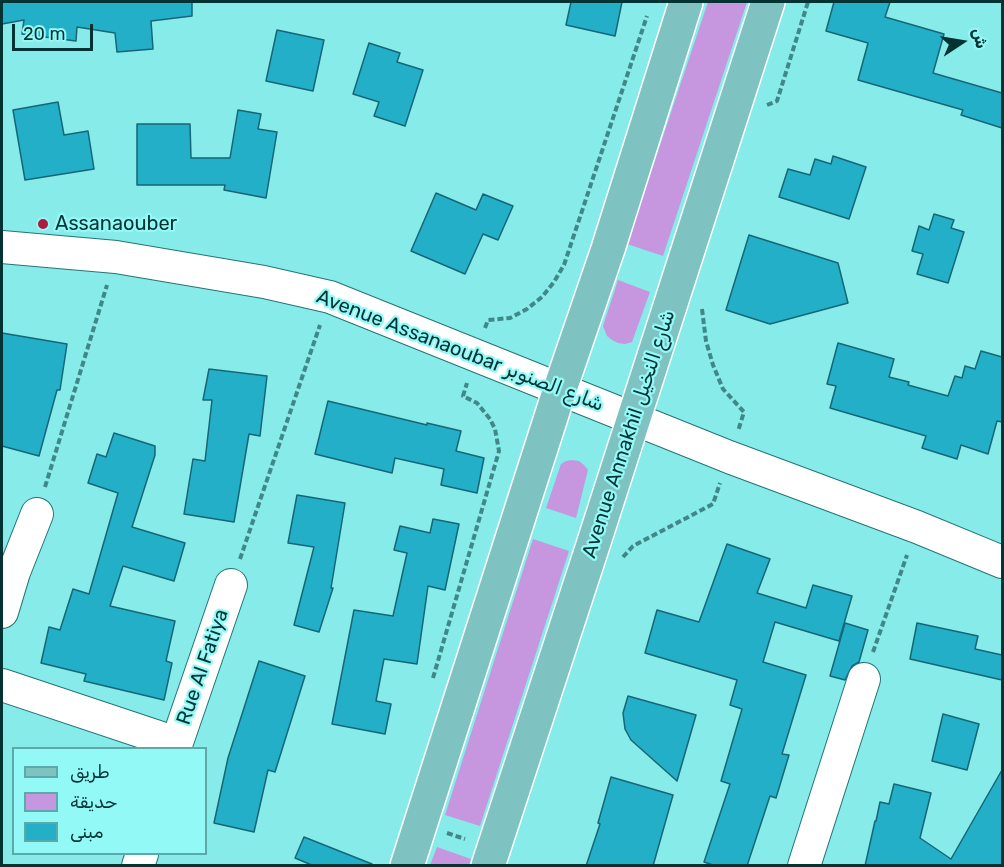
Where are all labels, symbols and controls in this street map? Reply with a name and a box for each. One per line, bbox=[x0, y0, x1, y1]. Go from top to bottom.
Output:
scale bar bbox=[15, 12, 96, 50]
north arrow bbox=[932, 12, 992, 72]
text: 20 m bbox=[23, 23, 65, 45]
text: ش bbox=[969, 26, 991, 50]
place label: Assanaouber bbox=[55, 212, 177, 236]
marker: Assanaouber bbox=[36, 217, 50, 231]
street label: Avenue Assanaoubar شارع الصنوبر bbox=[313, 285, 607, 417]
street label: Avenue Annakhil شارع النخيل bbox=[577, 307, 681, 561]
street label: Rue Al Fatiya bbox=[172, 606, 234, 728]
legend bbox=[12, 747, 207, 855]
text: طريق bbox=[70, 761, 110, 783]
text: حديقة bbox=[70, 791, 117, 813]
text: مبنى bbox=[70, 821, 104, 843]

